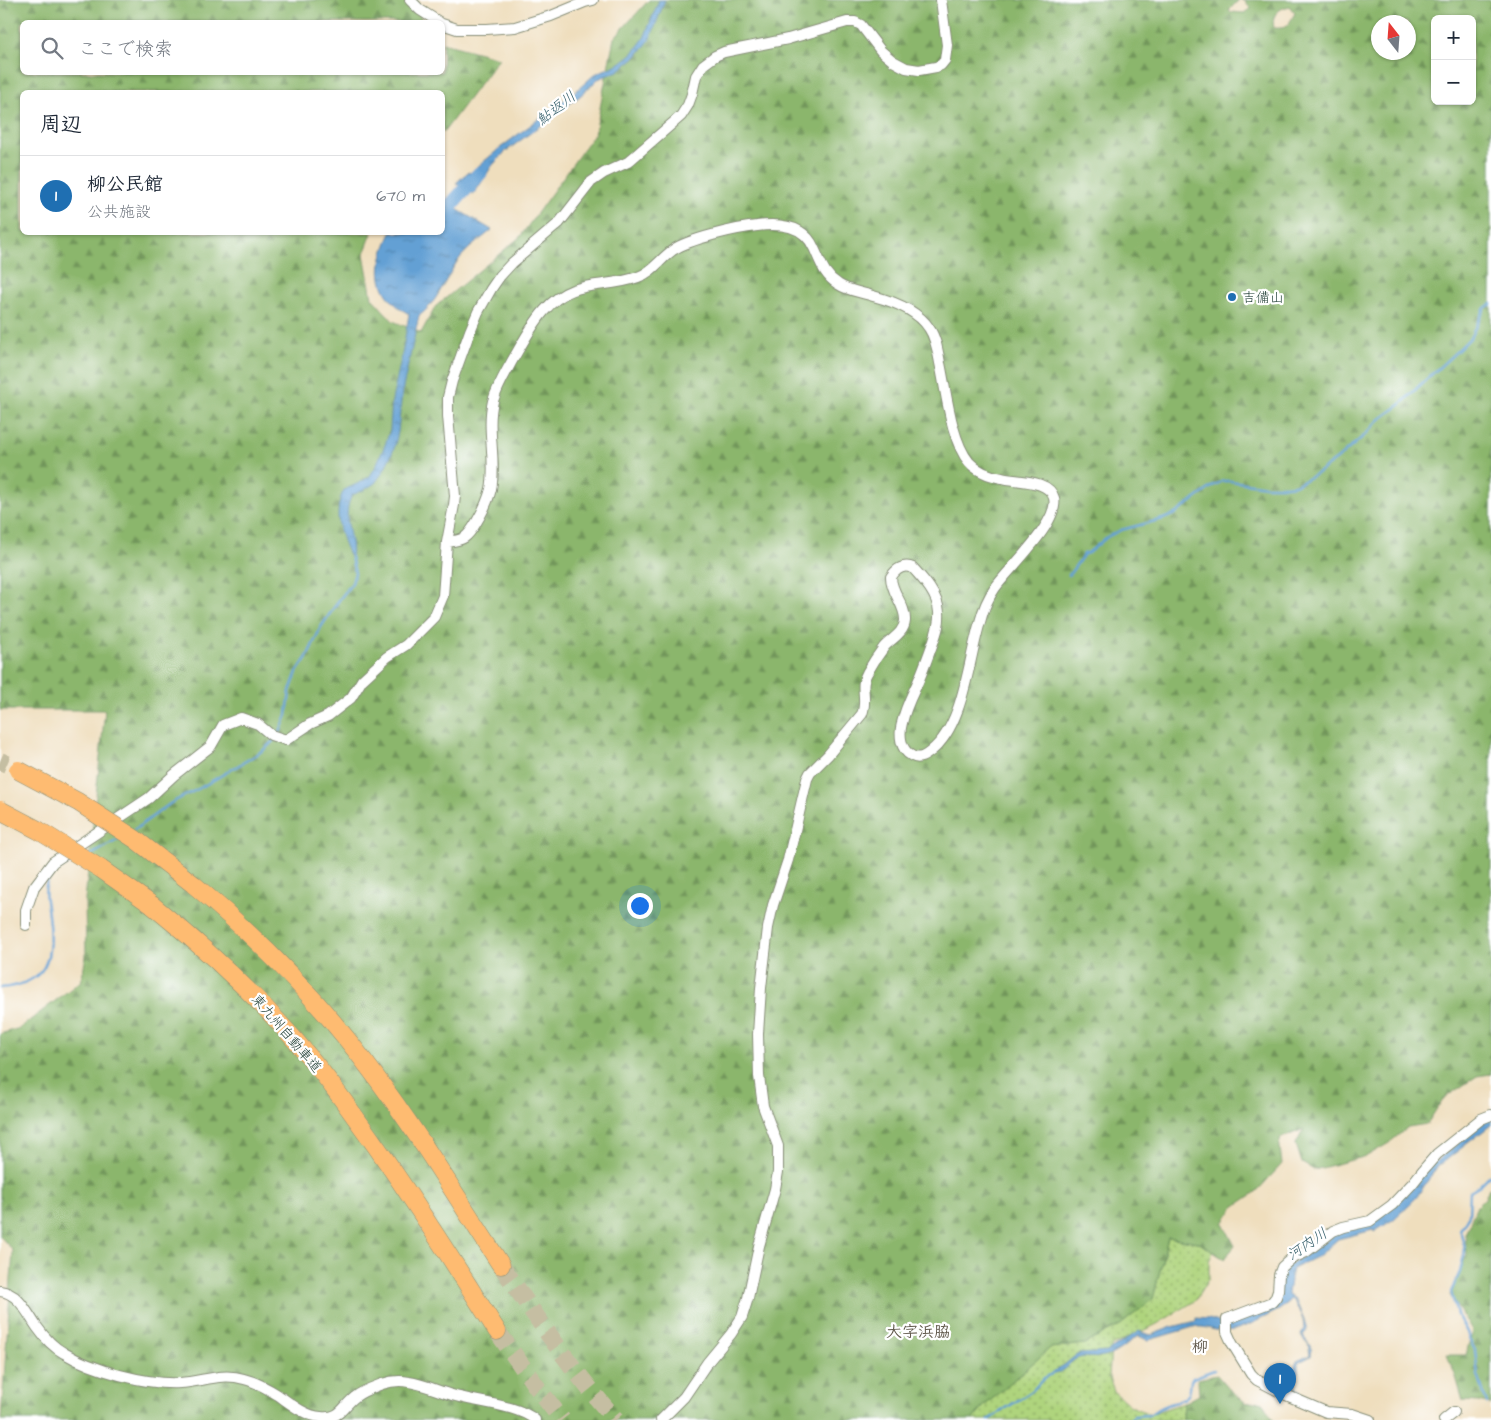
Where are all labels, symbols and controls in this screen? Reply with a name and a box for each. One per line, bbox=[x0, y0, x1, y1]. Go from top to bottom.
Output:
north arrow bbox=[1371, 15, 1416, 60]
map controls bbox=[1431, 15, 1476, 105]
button: + bbox=[1431, 15, 1476, 60]
search box bbox=[20, 20, 445, 75]
icon: search bbox=[38, 34, 66, 62]
text: ここで検索 bbox=[78, 36, 173, 63]
button: − bbox=[1431, 60, 1476, 105]
water label: 鮎返川 bbox=[532, 86, 581, 131]
text: 周辺 bbox=[40, 110, 82, 139]
text: 柳公民館 bbox=[87, 171, 163, 198]
text: 1 bbox=[55, 185, 57, 207]
text: 670 m bbox=[376, 185, 425, 207]
text: 公共施設 bbox=[87, 201, 151, 223]
place label: 吉備山 bbox=[1242, 288, 1284, 308]
marker: 吉備山 bbox=[1226, 291, 1238, 303]
your location bbox=[627, 893, 653, 919]
street label: 東九州自動車道 bbox=[247, 990, 326, 1077]
water label: 河内川 bbox=[1283, 1223, 1332, 1266]
district label: 大字浜脇 bbox=[886, 1321, 950, 1343]
district label: 柳 bbox=[1192, 1336, 1208, 1358]
pin: 1 bbox=[1264, 1363, 1296, 1404]

